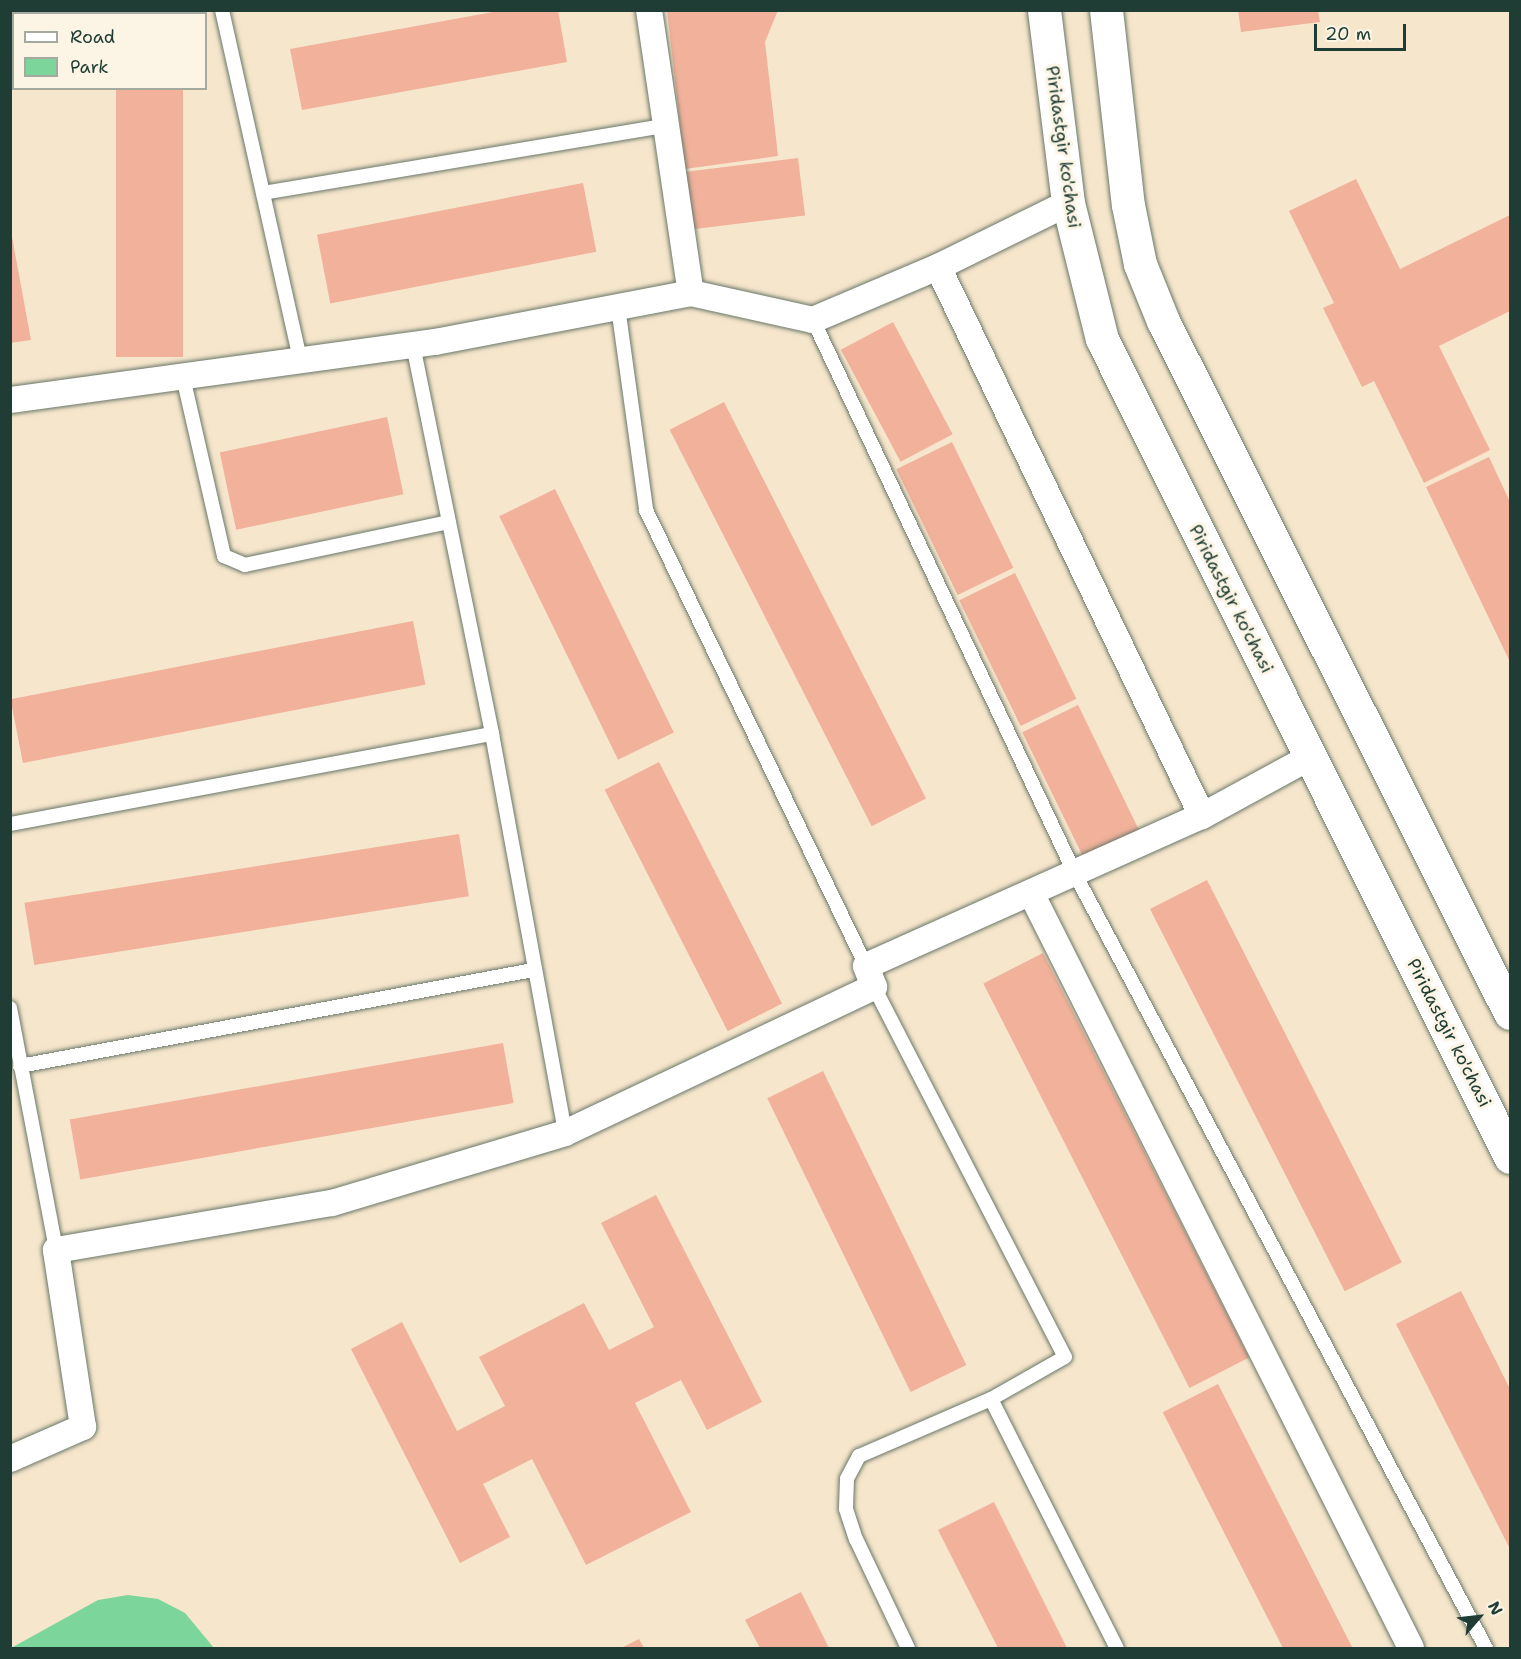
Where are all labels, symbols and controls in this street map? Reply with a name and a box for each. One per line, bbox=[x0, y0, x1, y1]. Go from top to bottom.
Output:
legend bbox=[12, 12, 207, 90]
scale bar bbox=[1317, 12, 1408, 50]
text: 20 m bbox=[1325, 22, 1371, 46]
text: Road bbox=[70, 25, 115, 49]
text: Park bbox=[70, 55, 109, 79]
street label: Piridastgir ko'chasi bbox=[1041, 64, 1085, 230]
street label: Piridastgir ko'chasi bbox=[1184, 521, 1278, 677]
street label: Piridastgir ko'chasi bbox=[1402, 955, 1496, 1111]
north arrow bbox=[1449, 1587, 1509, 1647]
text: N bbox=[1483, 1598, 1508, 1619]

